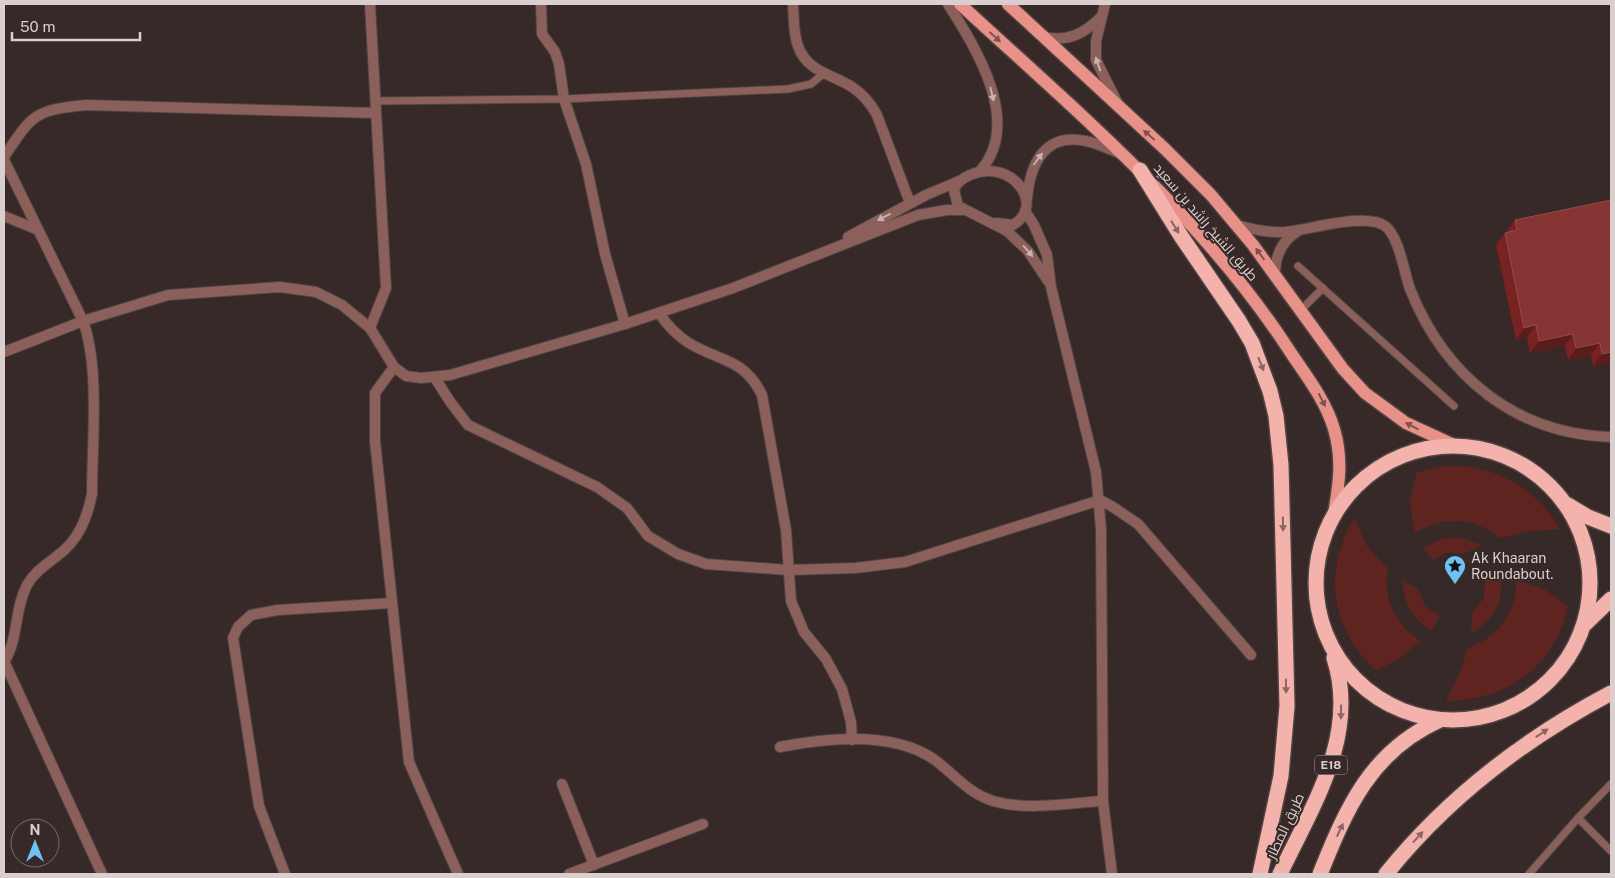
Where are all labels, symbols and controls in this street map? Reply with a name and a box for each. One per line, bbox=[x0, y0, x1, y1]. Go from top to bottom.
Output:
scale bar bbox=[12, 10, 140, 42]
text: 50 m bbox=[20, 18, 55, 35]
one-way arrow bbox=[989, 31, 1001, 43]
one-way arrow bbox=[1094, 56, 1102, 71]
one-way arrow bbox=[988, 86, 996, 102]
one-way arrow bbox=[1144, 129, 1156, 141]
one-way arrow bbox=[1033, 152, 1043, 166]
street label: طريق الشيخ راشد بن سعيد bbox=[1150, 160, 1261, 285]
one-way arrow bbox=[877, 213, 891, 221]
one-way arrow bbox=[1170, 220, 1179, 233]
one-way arrow bbox=[1022, 245, 1034, 257]
one-way arrow bbox=[1255, 247, 1265, 261]
one-way arrow bbox=[1257, 357, 1265, 372]
one-way arrow bbox=[1318, 393, 1326, 407]
one-way arrow bbox=[1405, 422, 1419, 430]
one-way arrow bbox=[1279, 516, 1287, 532]
place label: Ak Khaaran Roundabout. bbox=[1471, 550, 1554, 582]
place icon: Ak Khaaran Roundabout. bbox=[1443, 554, 1467, 585]
one-way arrow bbox=[1283, 678, 1291, 694]
one-way arrow bbox=[1337, 705, 1345, 721]
one-way arrow bbox=[1535, 728, 1548, 738]
road number: E18 bbox=[1315, 756, 1347, 774]
street label: طريق المطار bbox=[1262, 791, 1308, 863]
north arrow bbox=[10, 818, 60, 868]
text: N bbox=[30, 822, 40, 838]
one-way arrow bbox=[1336, 823, 1344, 837]
one-way arrow bbox=[1412, 832, 1424, 844]

